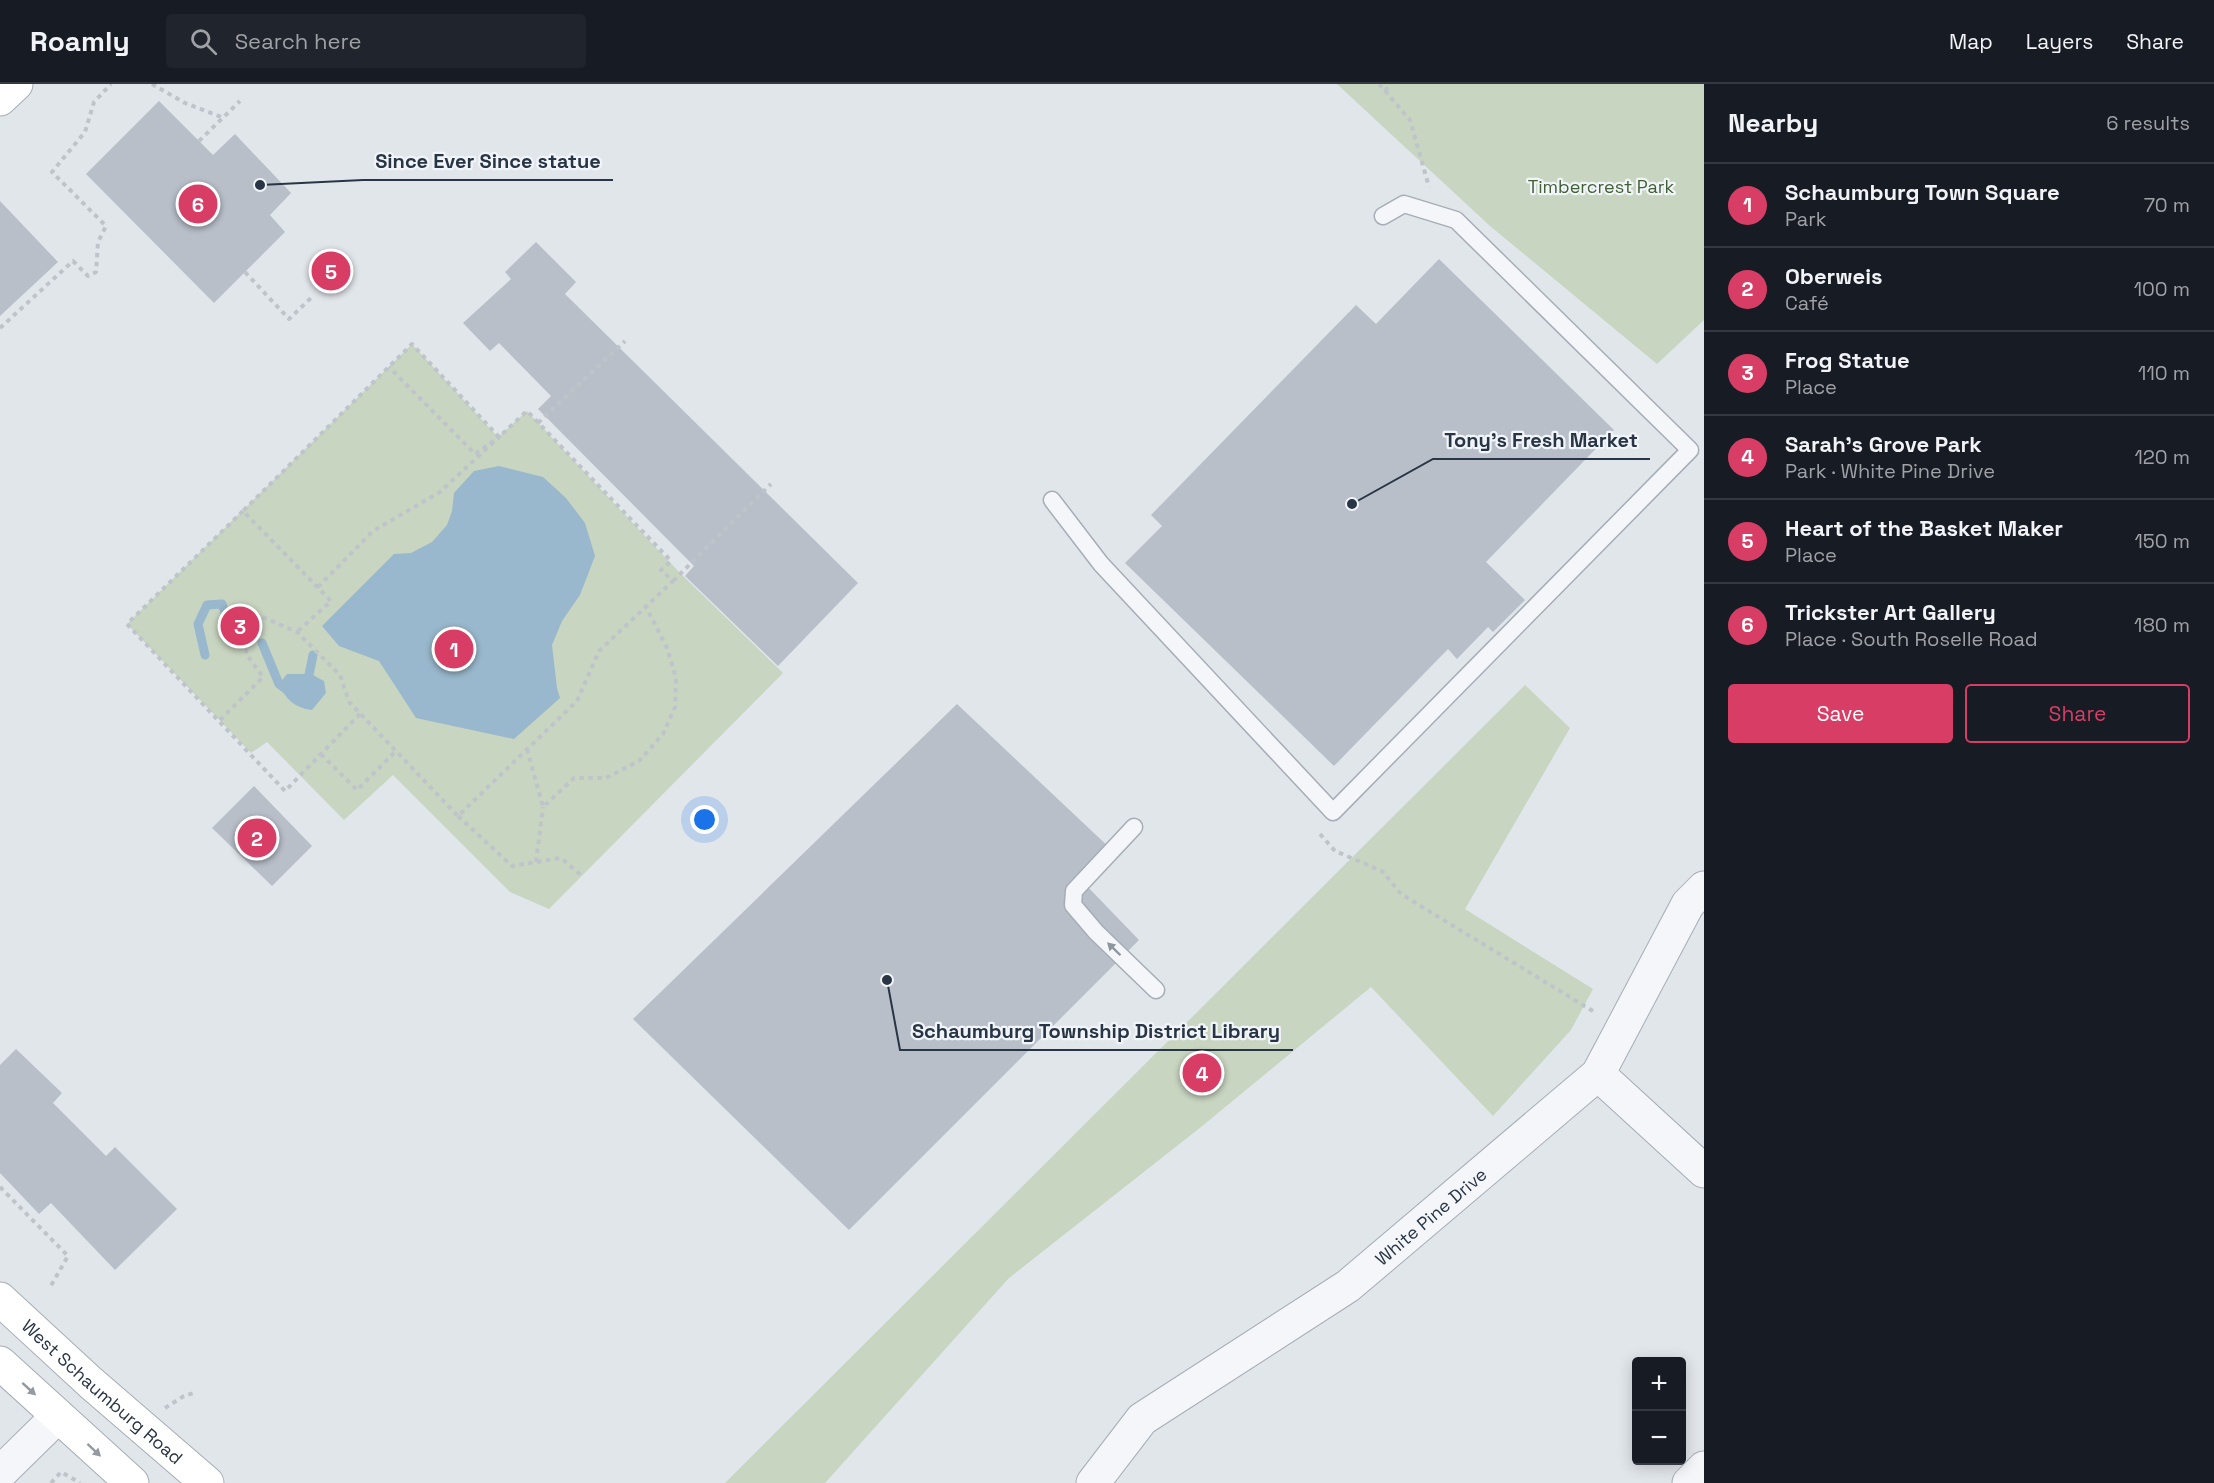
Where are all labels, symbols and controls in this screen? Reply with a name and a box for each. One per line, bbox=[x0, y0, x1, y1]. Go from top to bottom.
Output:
search box bbox=[166, 14, 586, 68]
text: Roamly bbox=[30, 23, 130, 59]
icon: search bbox=[187, 25, 220, 58]
text: Search here bbox=[235, 27, 361, 55]
text: Map bbox=[1949, 28, 1993, 55]
text: Layers bbox=[2026, 28, 2093, 55]
text: Share bbox=[2126, 28, 2184, 55]
text: Nearby bbox=[1728, 106, 1818, 140]
text: 6 results bbox=[2106, 110, 2190, 136]
callout: Since Ever Since statue bbox=[363, 142, 613, 180]
text: Since Ever Since statue bbox=[375, 148, 601, 174]
park label: Timbercrest Park bbox=[1528, 175, 1675, 198]
text: Schaumburg Town Square bbox=[1785, 178, 2060, 206]
pin: 6 bbox=[178, 182, 218, 226]
text: 1 bbox=[1743, 192, 1752, 218]
text: 70 m bbox=[2144, 192, 2190, 218]
text: Park bbox=[1785, 206, 1827, 232]
pin: 5 bbox=[312, 248, 350, 294]
text: Oberweis bbox=[1785, 262, 1883, 290]
text: 2 bbox=[1742, 276, 1753, 302]
text: 100 m bbox=[2134, 276, 2190, 302]
text: Café bbox=[1785, 290, 1829, 316]
text: Frog Statue bbox=[1785, 346, 1910, 374]
text: 3 bbox=[1741, 360, 1754, 386]
text: 110 m bbox=[2138, 360, 2190, 386]
text: Place bbox=[1785, 374, 1837, 400]
callout: Tony's Fresh Market bbox=[1433, 421, 1650, 459]
text: Tony's Fresh Market bbox=[1444, 427, 1638, 453]
text: Sarah's Grove Park bbox=[1785, 430, 1982, 458]
text: 4 bbox=[1741, 444, 1754, 470]
text: 120 m bbox=[2134, 444, 2190, 470]
text: Park · White Pine Drive bbox=[1785, 458, 1995, 484]
text: Heart of the Basket Maker bbox=[1785, 514, 2063, 542]
text: 5 bbox=[1742, 528, 1754, 554]
text: 150 m bbox=[2135, 528, 2190, 554]
text: Place bbox=[1785, 542, 1837, 568]
text: Trickster Art Gallery bbox=[1785, 598, 1996, 626]
pin: 3 bbox=[220, 604, 260, 648]
text: 6 bbox=[1741, 612, 1754, 638]
text: 180 m bbox=[2134, 612, 2190, 638]
pin: 1 bbox=[434, 626, 474, 672]
text: Place · South Roselle Road bbox=[1785, 626, 2038, 652]
button: Save bbox=[1728, 684, 1953, 743]
button: Share bbox=[1965, 684, 2190, 743]
your location bbox=[690, 805, 719, 834]
pin: 2 bbox=[238, 816, 276, 861]
one-way arrow bbox=[1106, 942, 1121, 956]
callout: Schaumburg Township District Library bbox=[900, 1012, 1293, 1050]
text: Schaumburg Township District Library bbox=[912, 1018, 1280, 1044]
pin: 4 bbox=[1182, 1050, 1222, 1096]
street label: White Pine Drive bbox=[1370, 1162, 1491, 1270]
street label: West Schaumburg Road bbox=[17, 1314, 188, 1469]
map controls bbox=[1632, 1357, 1686, 1465]
button: + bbox=[1632, 1357, 1686, 1411]
one-way arrow bbox=[21, 1382, 36, 1395]
button: − bbox=[1632, 1411, 1686, 1465]
one-way arrow bbox=[87, 1443, 102, 1457]

